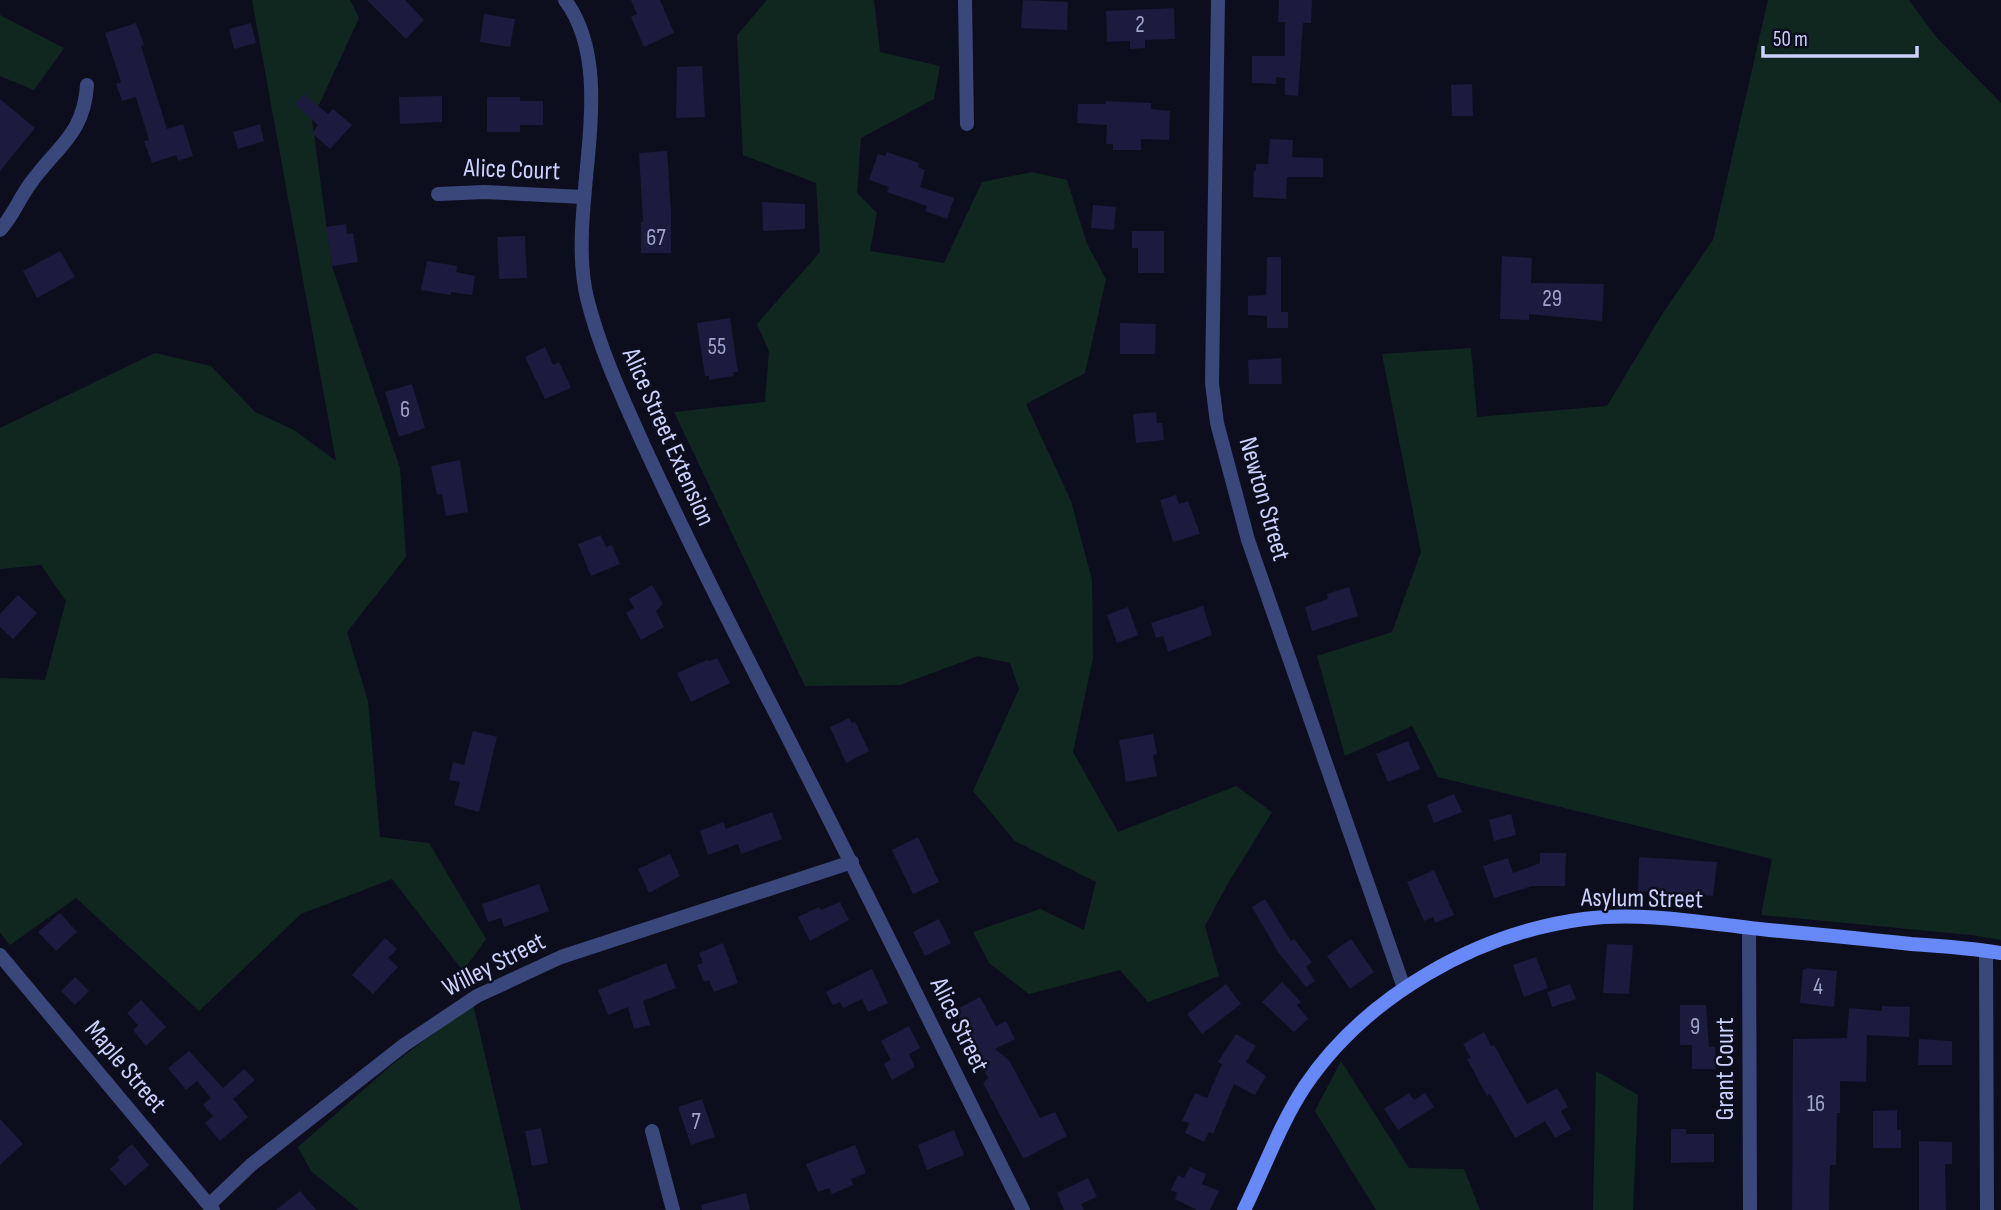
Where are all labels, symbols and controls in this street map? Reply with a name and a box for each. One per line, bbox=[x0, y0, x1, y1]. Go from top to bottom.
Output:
house number: 2 bbox=[1135, 11, 1145, 39]
scale bar bbox=[1763, 14, 1917, 58]
text: 50 m bbox=[1773, 27, 1808, 52]
street label: Alice Court bbox=[462, 153, 561, 187]
house number: 67 bbox=[646, 224, 666, 252]
house number: 29 bbox=[1542, 285, 1562, 313]
house number: 55 bbox=[708, 333, 726, 361]
street label: Alice Street Extension bbox=[615, 342, 721, 531]
house number: 6 bbox=[400, 396, 410, 424]
street label: Newton Street bbox=[1232, 434, 1296, 564]
street label: Asylum Street bbox=[1580, 882, 1703, 916]
street label: Willey Street bbox=[438, 926, 550, 1004]
street label: Alice Street bbox=[922, 972, 995, 1077]
house number: 4 bbox=[1813, 973, 1823, 1001]
house number: 9 bbox=[1690, 1013, 1700, 1041]
street label: Maple Street bbox=[78, 1015, 172, 1119]
street label: Grant Court bbox=[1710, 1017, 1741, 1121]
house number: 16 bbox=[1807, 1090, 1825, 1118]
house number: 7 bbox=[691, 1108, 701, 1136]

